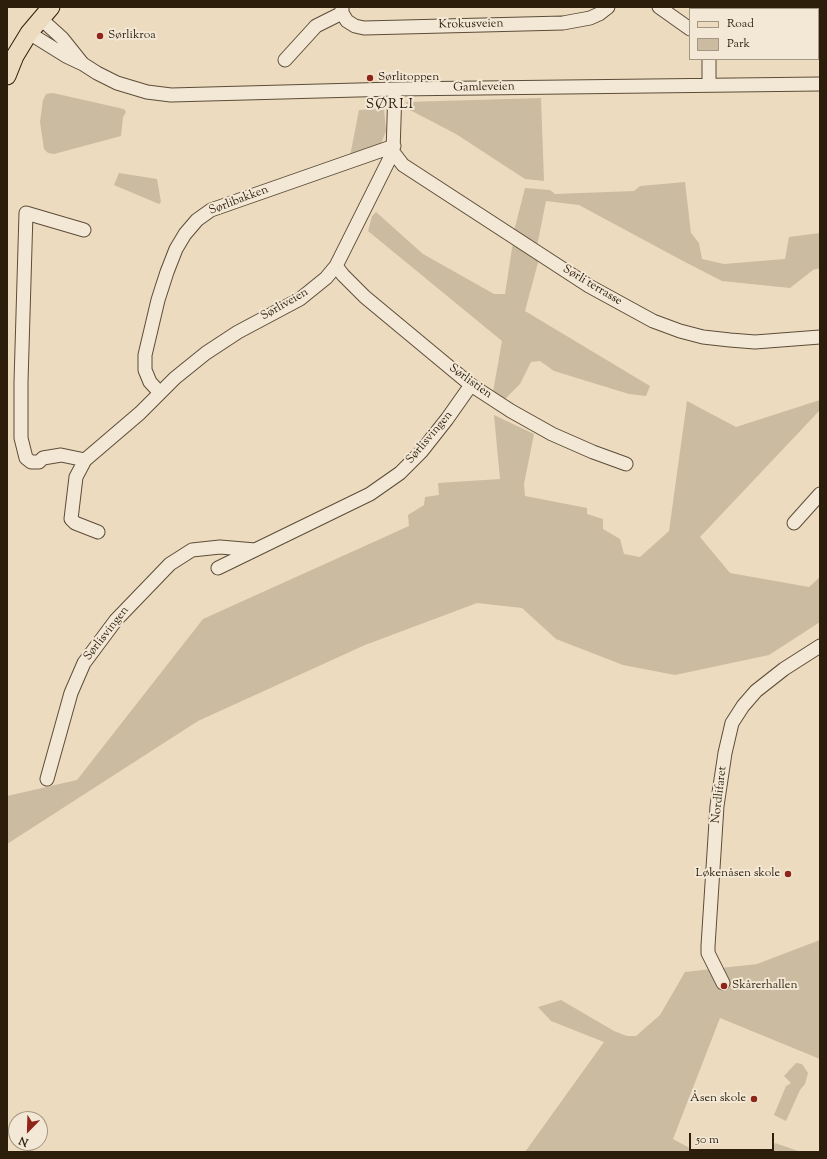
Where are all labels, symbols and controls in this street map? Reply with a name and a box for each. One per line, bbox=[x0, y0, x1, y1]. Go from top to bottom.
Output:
legend bbox=[689, 8, 819, 60]
text: Road bbox=[727, 15, 754, 33]
street label: Krokusveien bbox=[438, 17, 504, 33]
place label: Sørlikroa bbox=[108, 29, 156, 43]
marker: Sørlikroa bbox=[95, 31, 105, 41]
text: Park bbox=[727, 35, 750, 53]
place label: Sørlitoppen bbox=[378, 71, 439, 85]
marker: Sørlitoppen bbox=[365, 73, 375, 83]
street label: Gamleveien bbox=[453, 80, 515, 96]
district label: SØRLI bbox=[366, 98, 414, 114]
street label: Sørlibakken bbox=[207, 183, 271, 219]
street label: Sørli terrasse bbox=[560, 263, 624, 309]
street label: Sørliveien bbox=[259, 286, 311, 324]
street label: Sørlistien bbox=[446, 362, 494, 402]
street label: Sørlisvingen bbox=[404, 409, 456, 467]
street label: Sørlisvingen bbox=[81, 604, 133, 664]
street label: Nordlifaret bbox=[709, 766, 731, 824]
place label: Løkenåsen skole bbox=[695, 867, 780, 881]
marker: Løkenåsen skole bbox=[783, 869, 793, 879]
place label: Skårerhallen bbox=[732, 979, 797, 993]
marker: Skårerhallen bbox=[719, 981, 729, 991]
place label: Åsen skole bbox=[690, 1092, 746, 1106]
marker: Åsen skole bbox=[749, 1094, 759, 1104]
north arrow bbox=[8, 1111, 48, 1151]
scale bar bbox=[691, 1125, 776, 1151]
text: 50 m bbox=[696, 1131, 719, 1149]
text: N bbox=[17, 1132, 31, 1150]

